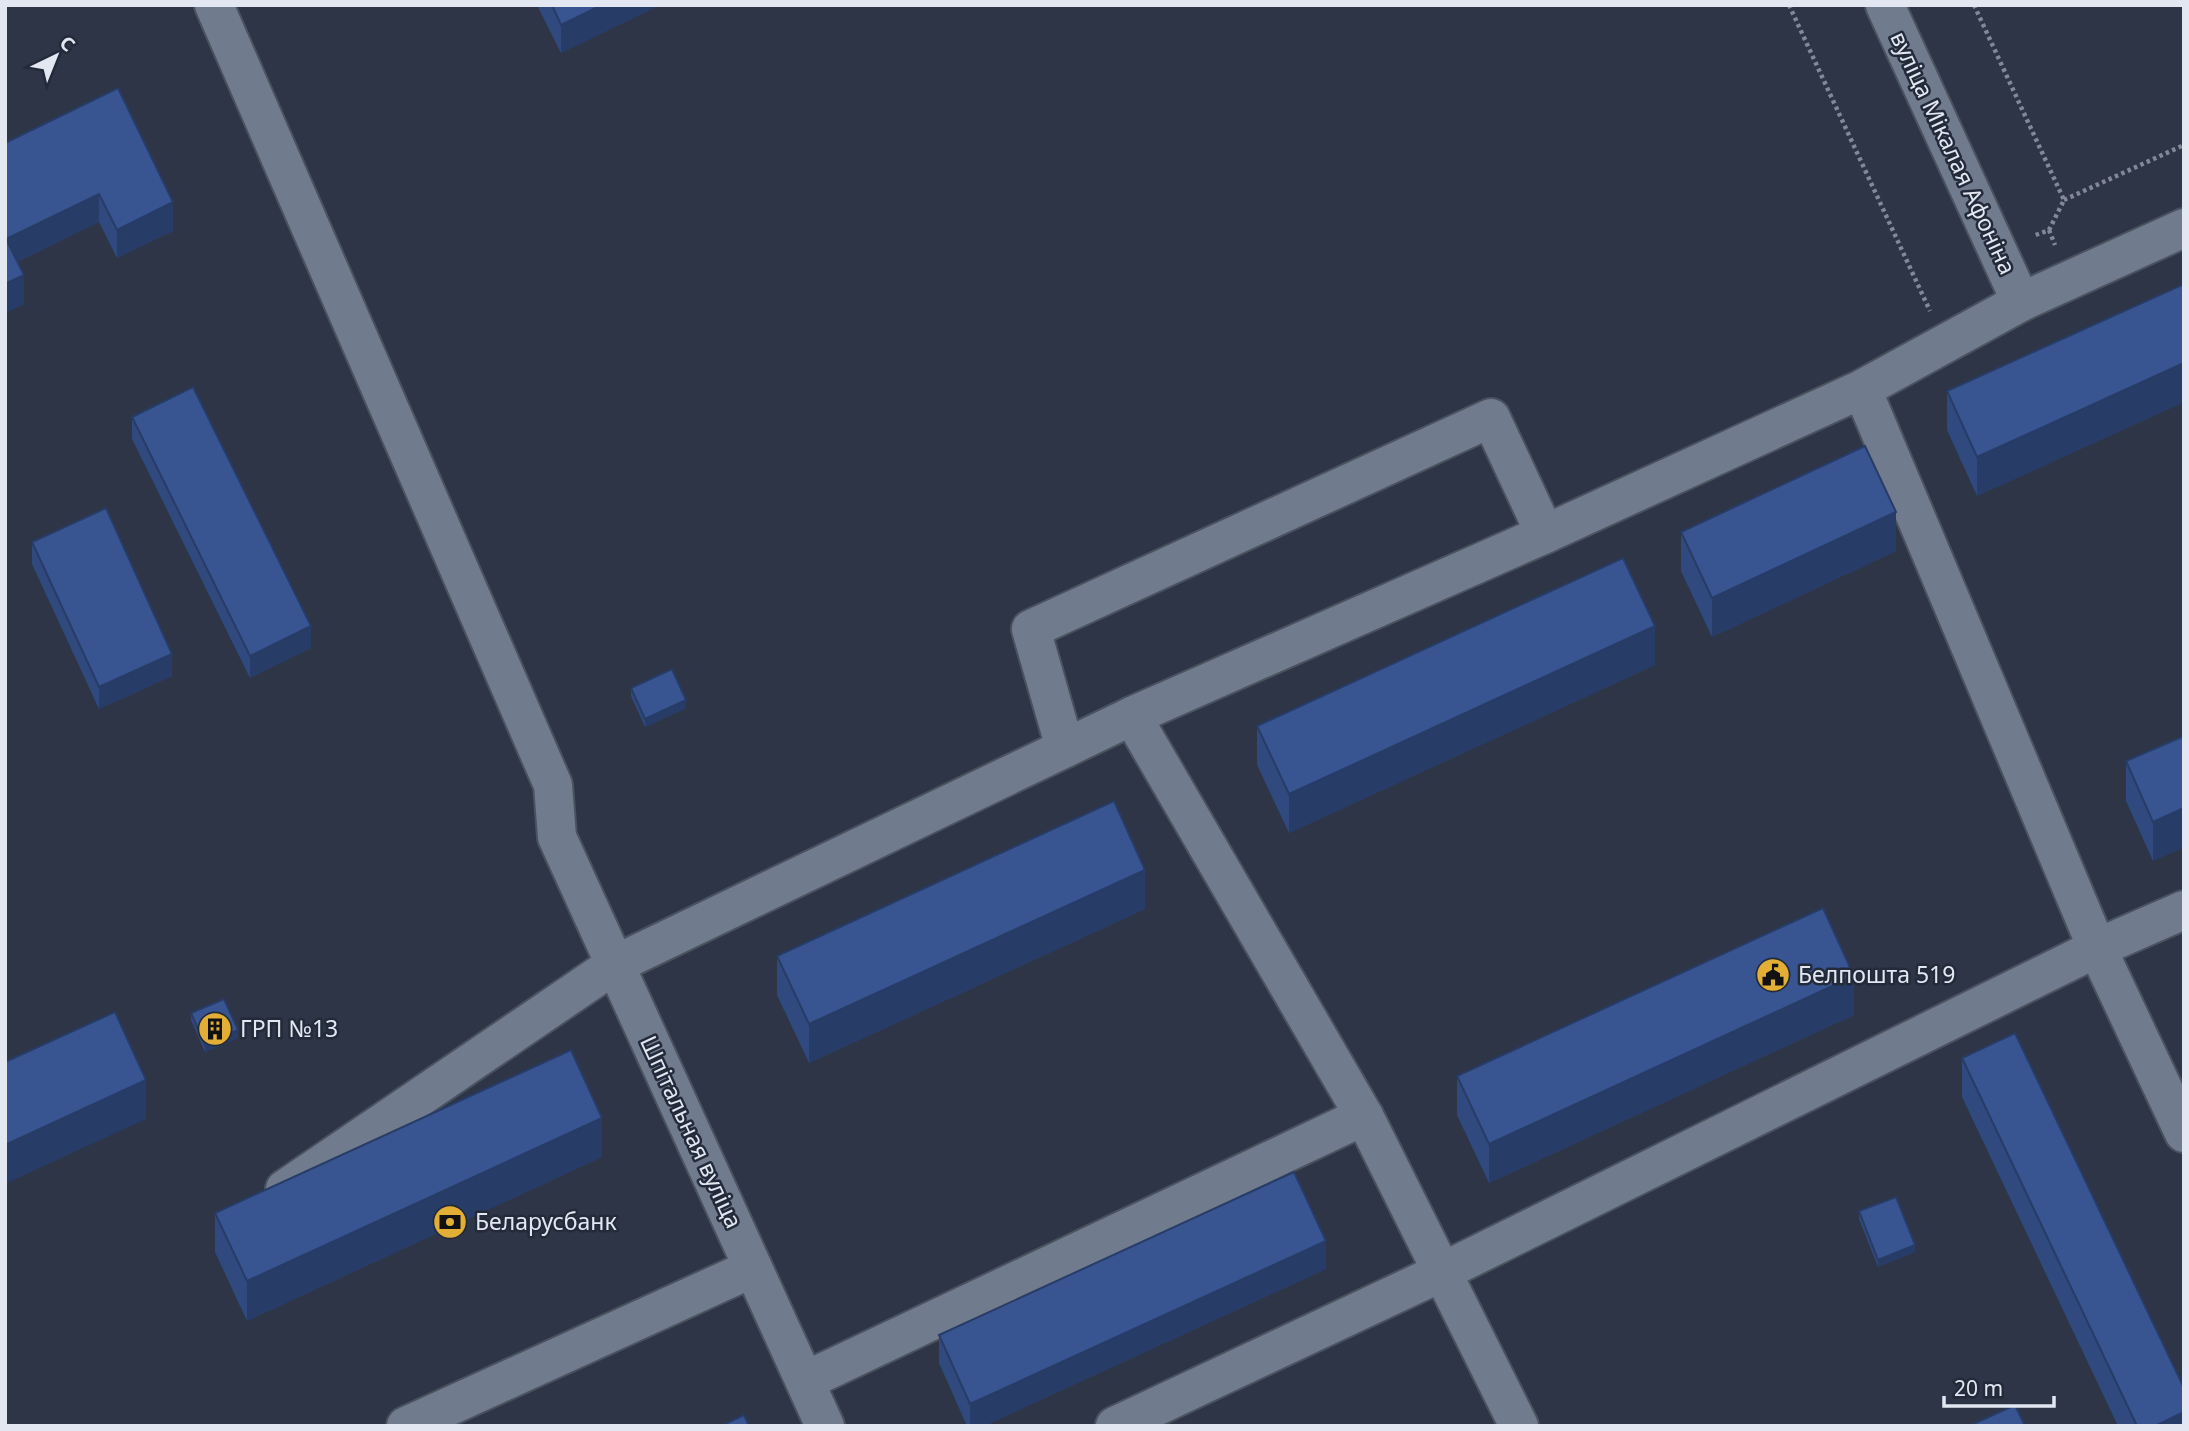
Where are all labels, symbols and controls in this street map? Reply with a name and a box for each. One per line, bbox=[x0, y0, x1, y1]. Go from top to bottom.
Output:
north arrow bbox=[21, 21, 91, 91]
street label: вуліца Мікалая Афоніна bbox=[1884, 26, 2024, 279]
text: С bbox=[54, 30, 81, 57]
public building icon: Белпошта 519 bbox=[1754, 956, 1792, 994]
place label: Белпошта 519 bbox=[1798, 958, 1955, 990]
building icon: ГРП №13 bbox=[196, 1010, 234, 1048]
place label: ГРП №13 bbox=[240, 1012, 338, 1044]
street label: Шпітальная вуліца bbox=[633, 1030, 751, 1233]
bank icon: Беларусбанк bbox=[431, 1203, 469, 1241]
place label: Беларусбанк bbox=[475, 1205, 617, 1237]
scale bar bbox=[1944, 1364, 2054, 1408]
text: 20 m bbox=[1954, 1374, 2003, 1402]

